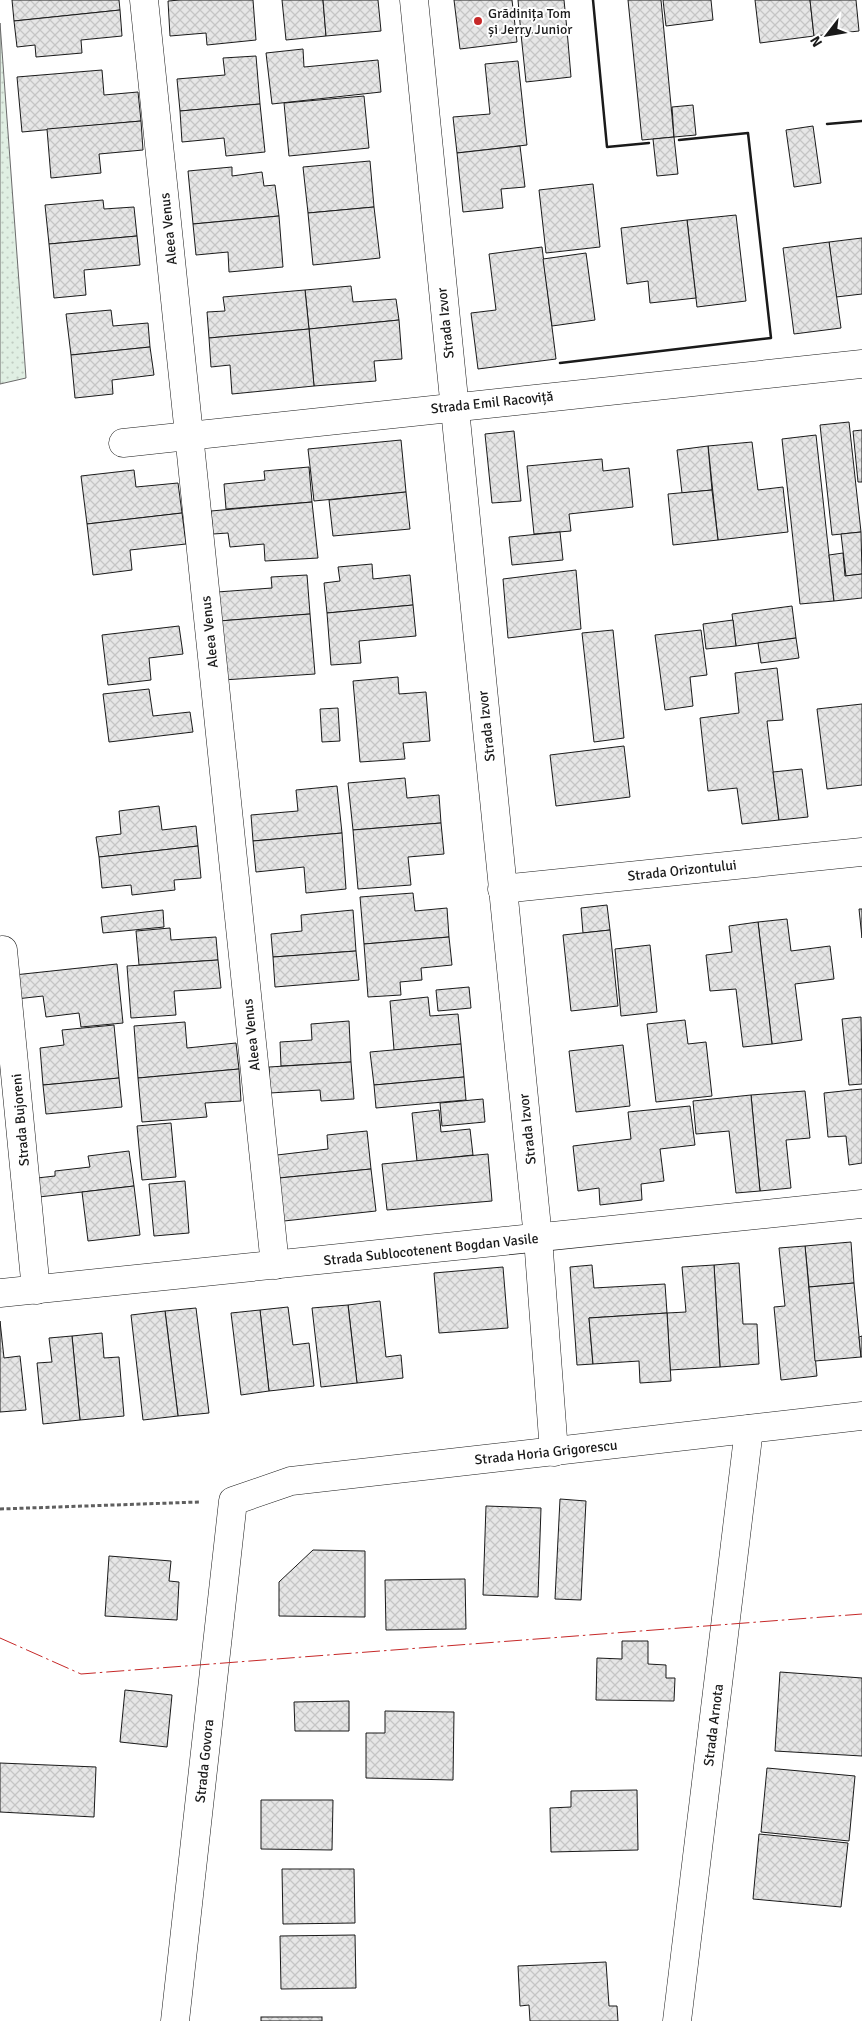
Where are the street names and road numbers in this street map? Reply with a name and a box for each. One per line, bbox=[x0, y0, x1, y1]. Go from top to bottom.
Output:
street label: Aleea Venus bbox=[156, 192, 181, 266]
street label: Strada Izvor bbox=[433, 286, 458, 359]
street label: Strada Emil Racoviță bbox=[430, 388, 554, 417]
street label: Aleea Venus bbox=[197, 595, 222, 669]
street label: Strada Izvor bbox=[474, 689, 499, 762]
street label: Strada Orizontului bbox=[627, 856, 737, 885]
street label: Aleea Venus bbox=[239, 998, 264, 1072]
street label: Strada Bujoreni bbox=[8, 1073, 33, 1167]
street label: Strada Izvor bbox=[515, 1092, 540, 1165]
street label: Strada Sublocotenent Bogdan Vasile bbox=[323, 1230, 539, 1269]
street label: Strada Horia Grigorescu bbox=[474, 1437, 618, 1468]
street label: Strada Arnota bbox=[700, 1683, 727, 1767]
street label: Strada Govora bbox=[192, 1718, 217, 1804]

